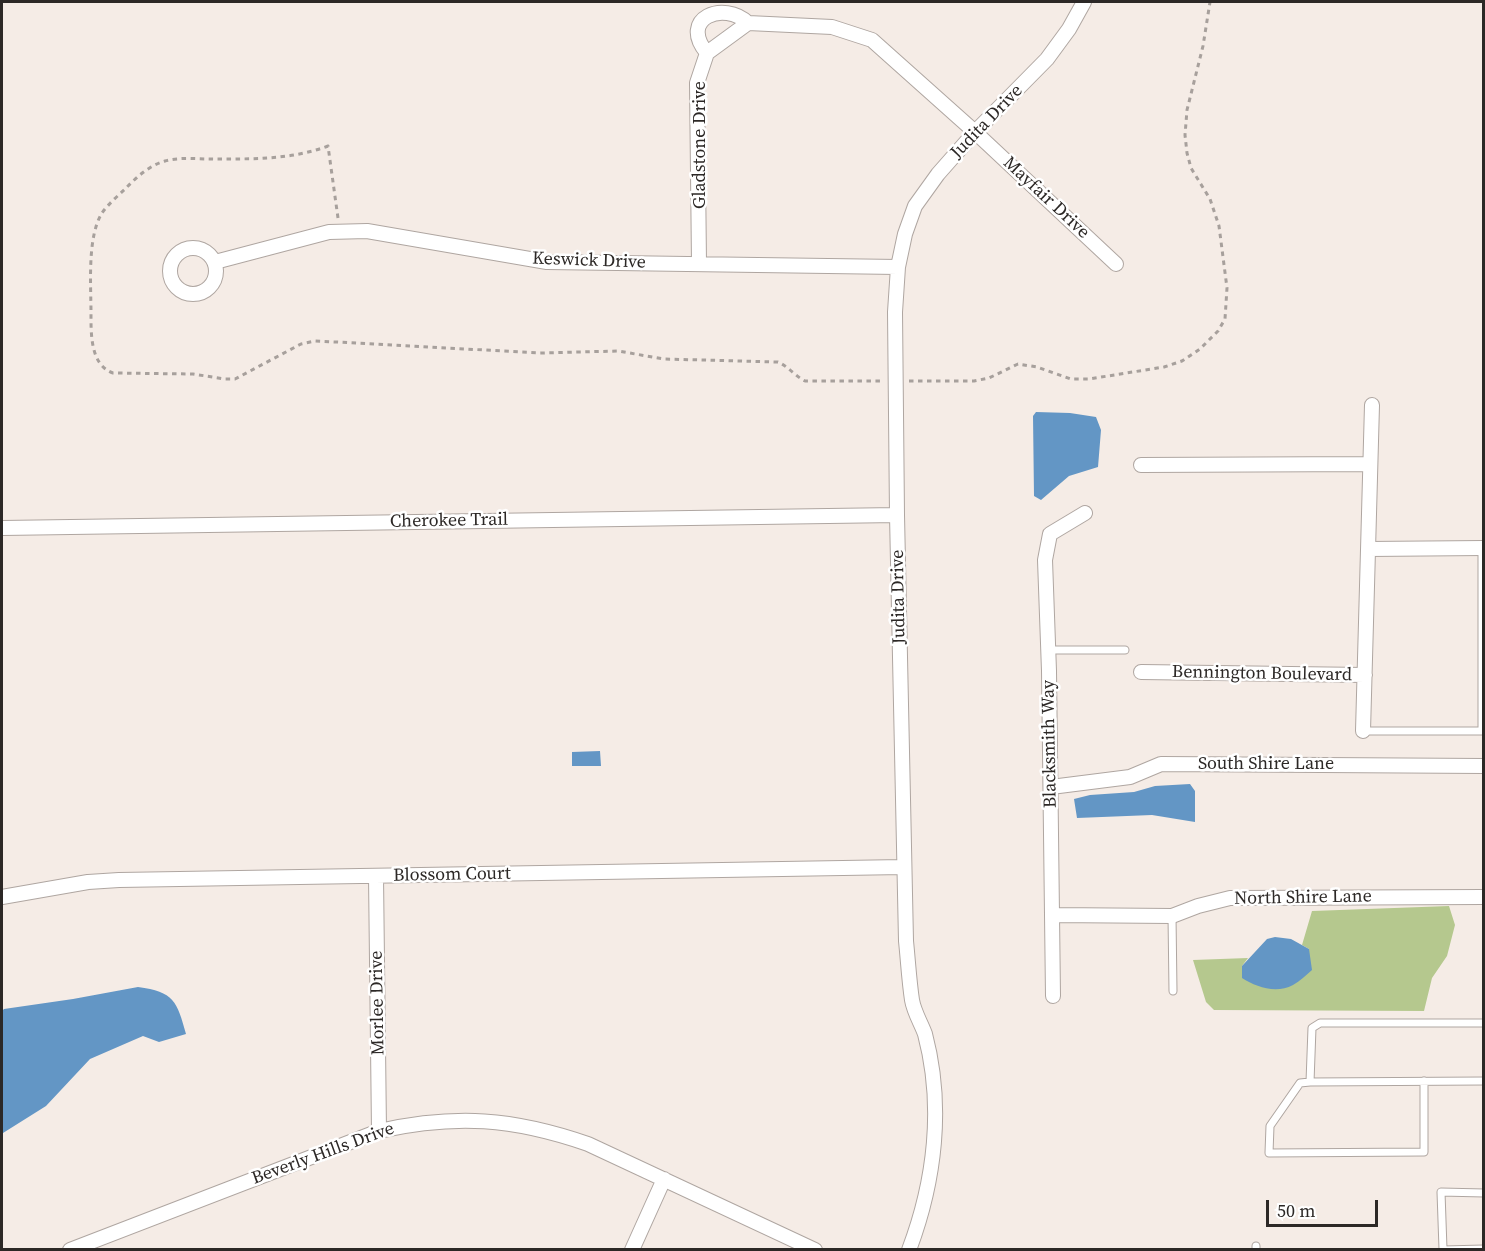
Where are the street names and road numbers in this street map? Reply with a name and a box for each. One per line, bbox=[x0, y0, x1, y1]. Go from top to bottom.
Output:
street label: Judita Drive bbox=[946, 80, 1028, 164]
street label: Gladstone Drive bbox=[689, 81, 711, 209]
street label: Mayfair Drive bbox=[998, 153, 1094, 243]
street label: Keswick Drive bbox=[532, 248, 646, 274]
street label: Cherokee Trail bbox=[390, 509, 508, 533]
street label: Judita Drive bbox=[887, 549, 911, 645]
street label: Bennington Boulevard bbox=[1172, 662, 1352, 686]
street label: Blacksmith Way bbox=[1038, 680, 1062, 808]
street label: South Shire Lane bbox=[1198, 753, 1334, 775]
street label: Blossom Court bbox=[393, 863, 511, 887]
street label: North Shire Lane bbox=[1234, 886, 1372, 910]
street label: Morlee Drive bbox=[366, 951, 390, 1055]
street label: Beverly Hills Drive bbox=[249, 1118, 397, 1190]

